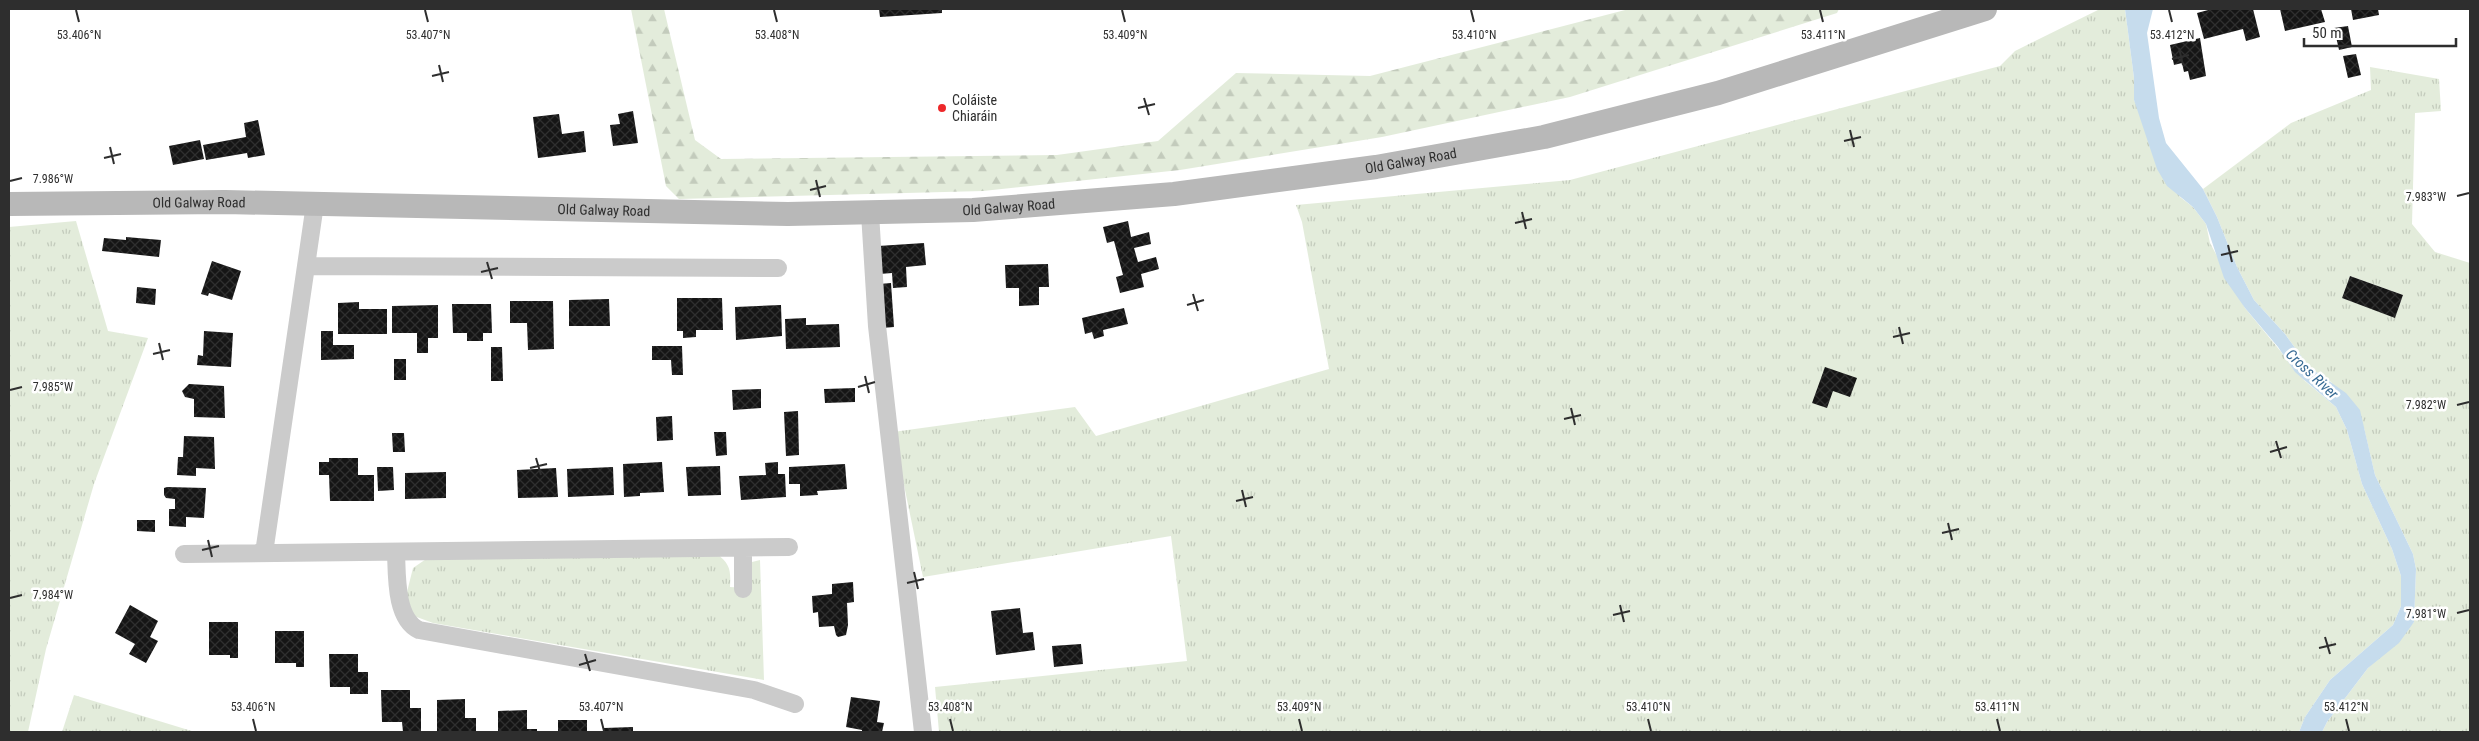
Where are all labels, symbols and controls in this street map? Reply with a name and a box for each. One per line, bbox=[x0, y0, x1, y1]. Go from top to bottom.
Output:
scale bar bbox=[2304, 15, 2456, 47]
text: 50 m bbox=[2312, 24, 2342, 42]
text: 53.406°N bbox=[57, 28, 101, 42]
text: 53.407°N bbox=[406, 28, 450, 42]
text: 53.408°N bbox=[755, 28, 799, 42]
text: 53.409°N bbox=[1103, 28, 1147, 42]
text: 53.410°N bbox=[1452, 28, 1496, 42]
text: 53.411°N bbox=[1801, 28, 1845, 42]
text: 53.412°N bbox=[2150, 28, 2194, 42]
place label: Coláiste Chiaráin bbox=[952, 92, 998, 124]
marker: Coláiste Chiaráin bbox=[936, 102, 948, 114]
street label: Old Galway Road bbox=[1364, 145, 1458, 176]
text: 7.986°W bbox=[33, 172, 73, 186]
text: 7.983°W bbox=[2406, 190, 2446, 204]
street label: Old Galway Road bbox=[152, 194, 246, 211]
street label: Old Galway Road bbox=[962, 195, 1056, 218]
street label: Old Galway Road bbox=[557, 201, 651, 219]
water label: Cross River bbox=[2282, 345, 2342, 403]
text: 7.985°W bbox=[33, 380, 73, 394]
text: 7.982°W bbox=[2406, 398, 2446, 412]
text: 7.984°W bbox=[33, 588, 73, 602]
text: 7.981°W bbox=[2406, 607, 2446, 621]
text: 53.406°N bbox=[231, 700, 275, 714]
text: 53.407°N bbox=[579, 700, 623, 714]
text: 53.408°N bbox=[928, 700, 972, 714]
text: 53.409°N bbox=[1277, 700, 1321, 714]
text: 53.410°N bbox=[1626, 700, 1670, 714]
text: 53.411°N bbox=[1975, 700, 2019, 714]
text: 53.412°N bbox=[2324, 700, 2368, 714]

